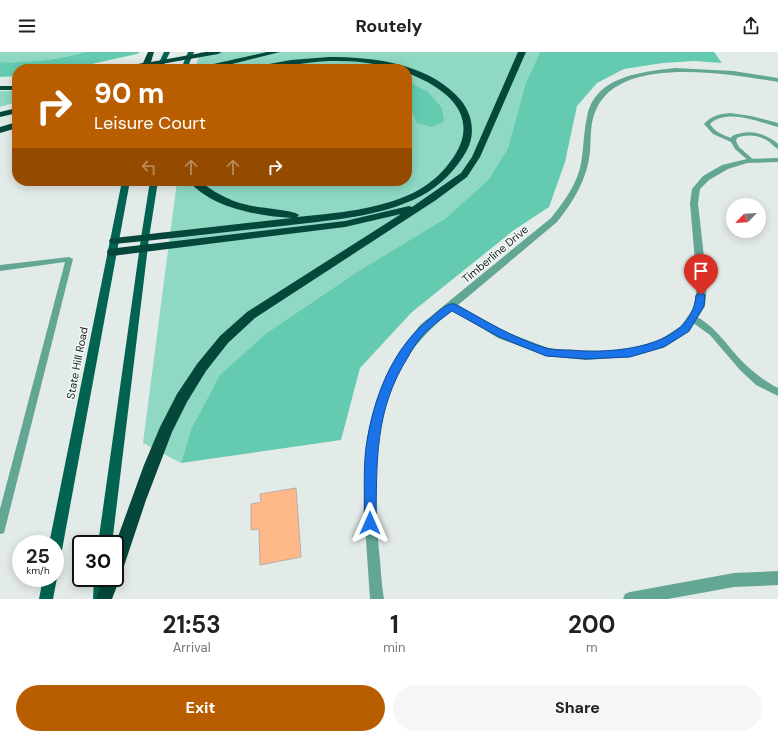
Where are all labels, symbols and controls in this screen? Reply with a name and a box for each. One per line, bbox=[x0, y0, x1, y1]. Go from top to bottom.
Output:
text: Routely bbox=[356, 14, 422, 38]
icon: menu bbox=[16, 15, 38, 37]
icon: share bbox=[740, 15, 762, 37]
text: 90 m bbox=[94, 75, 164, 112]
icon: right bbox=[28, 80, 80, 132]
text: Leisure Court bbox=[94, 111, 206, 135]
icon: left bbox=[138, 156, 160, 178]
icon: ahead bbox=[180, 156, 202, 178]
icon: ahead bbox=[222, 156, 244, 178]
icon: right bbox=[264, 156, 286, 178]
north arrow bbox=[726, 198, 766, 238]
map controls bbox=[726, 198, 766, 238]
street label: Timberline Drive bbox=[459, 222, 531, 286]
pin bbox=[684, 254, 718, 295]
icon: arrive bbox=[690, 260, 712, 282]
street label: State Hill Road bbox=[63, 326, 91, 400]
position arrow bbox=[349, 502, 391, 544]
speed limit sign: 30 bbox=[72, 535, 124, 587]
text: 25 bbox=[26, 543, 50, 569]
text: km/h bbox=[26, 564, 50, 577]
text: 21:53 bbox=[163, 609, 221, 640]
text: 1 bbox=[390, 609, 399, 640]
text: 200 bbox=[568, 609, 615, 640]
text: Arrival bbox=[173, 639, 211, 656]
text: min bbox=[383, 639, 405, 656]
text: m bbox=[586, 639, 597, 656]
button: Exit bbox=[16, 685, 385, 731]
button: Share bbox=[393, 685, 762, 731]

